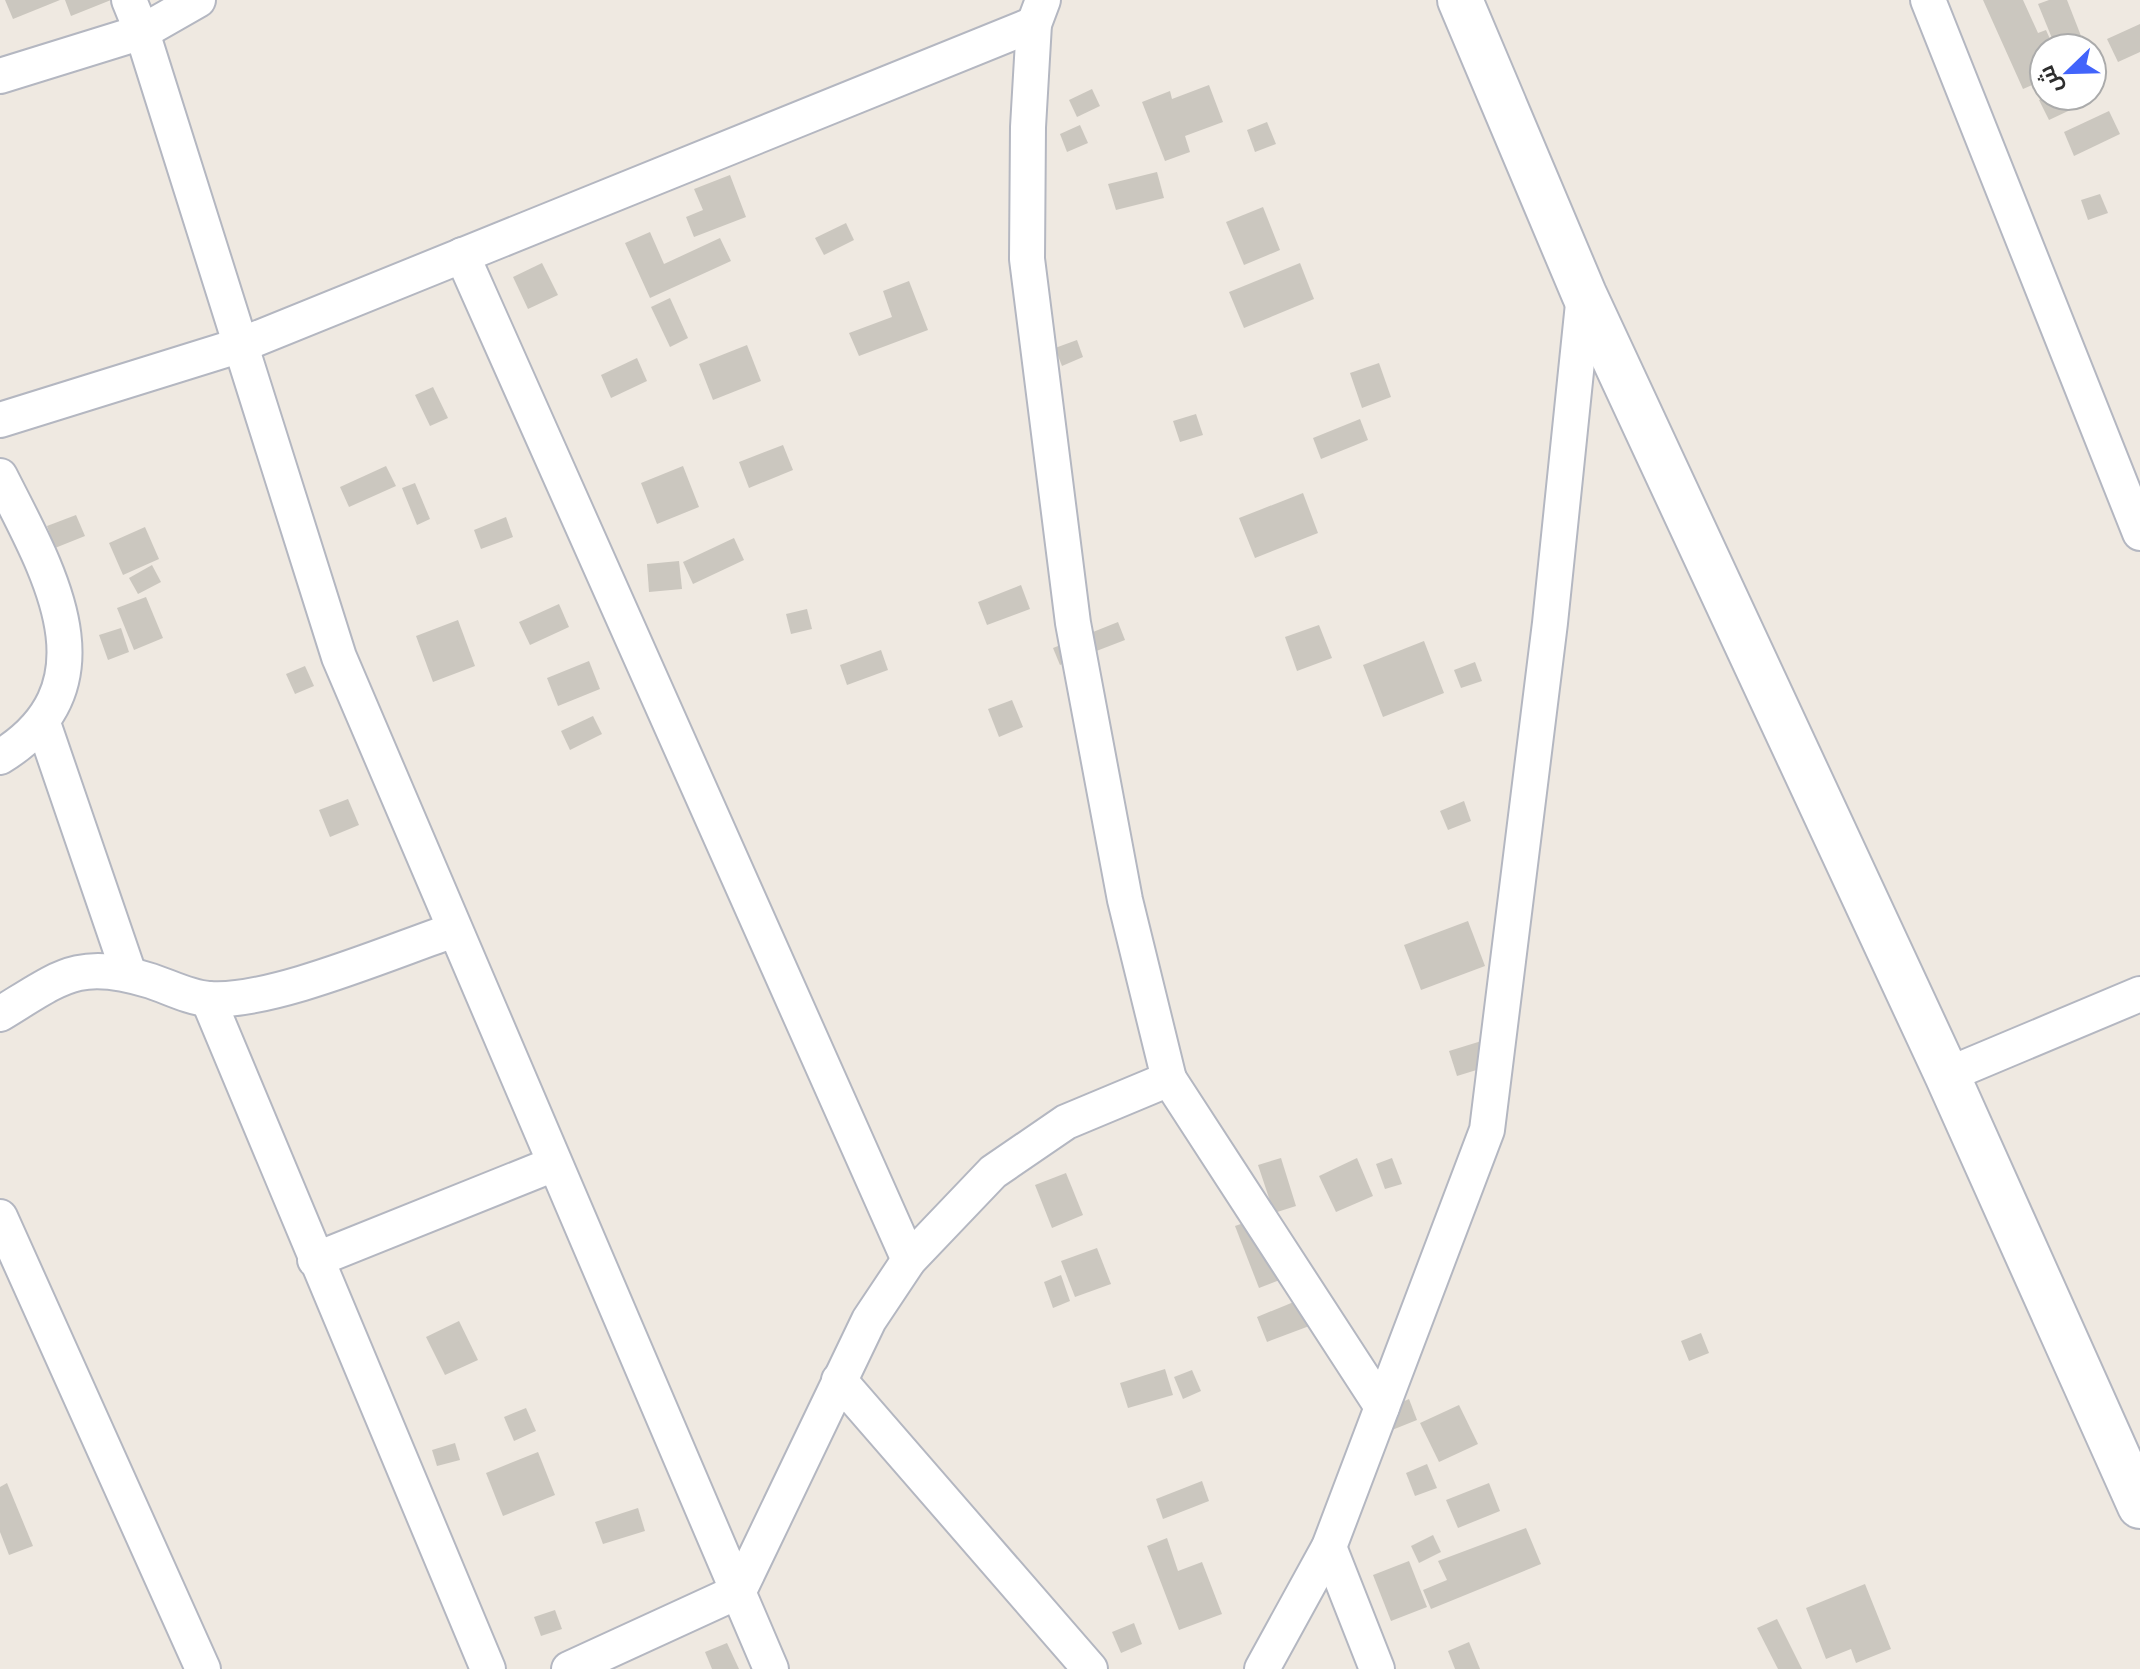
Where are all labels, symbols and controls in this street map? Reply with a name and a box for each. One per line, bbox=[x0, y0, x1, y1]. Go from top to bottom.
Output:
north arrow bbox=[2028, 32, 2108, 112]
text: ش bbox=[2032, 61, 2068, 98]

